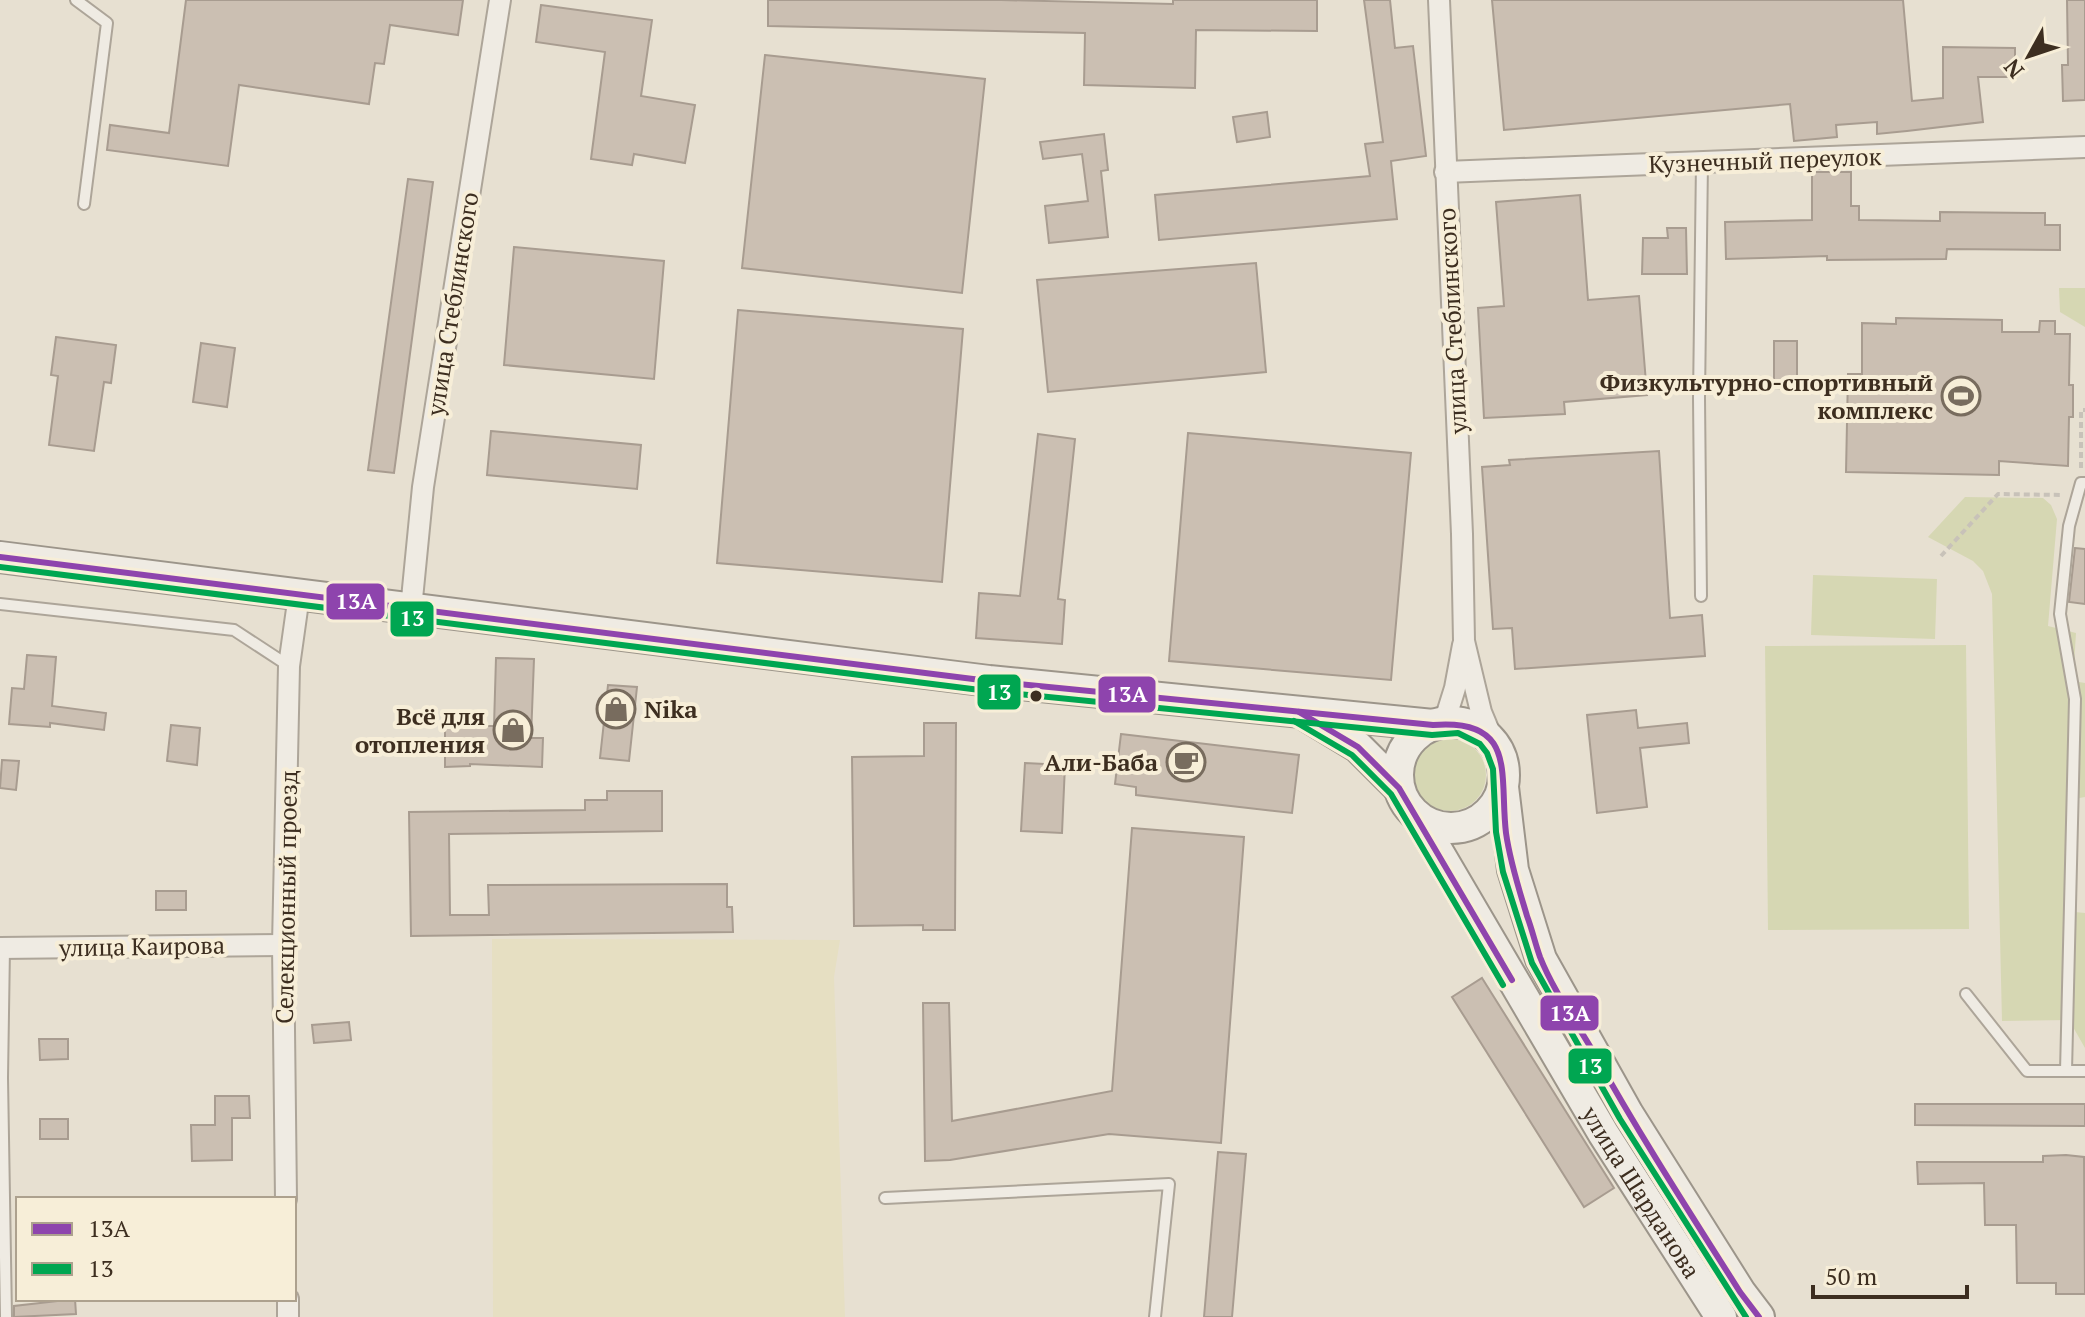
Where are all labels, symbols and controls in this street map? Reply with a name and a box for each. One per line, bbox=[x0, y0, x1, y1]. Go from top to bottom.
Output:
north arrow bbox=[1989, 16, 2069, 96]
text: N bbox=[1997, 53, 2030, 85]
street label: Кузнечный переулок bbox=[1648, 140, 1882, 180]
street label: улица Стеблинского bbox=[418, 190, 485, 419]
street label: улица Стеблинского bbox=[1430, 207, 1474, 436]
place label: Физкультурно-спортивный комплекс bbox=[1600, 366, 1933, 426]
sports icon: Физкультурно-спортивный комплекс bbox=[1940, 375, 1982, 417]
line badge: 13А bbox=[325, 582, 386, 621]
text: 13А bbox=[336, 586, 377, 615]
line badge: 13 bbox=[389, 600, 435, 638]
text: 13 bbox=[400, 603, 424, 632]
line badge: 13 bbox=[976, 673, 1022, 711]
line badge: 13А bbox=[1097, 675, 1157, 714]
text: 13 bbox=[987, 677, 1011, 706]
text: 13А bbox=[1107, 679, 1148, 708]
shop icon: Nika bbox=[595, 688, 637, 730]
unlabelled marker bbox=[1028, 688, 1044, 704]
place label: Nika bbox=[644, 693, 698, 725]
place label: Всё для отопления bbox=[355, 700, 485, 760]
shop icon: Всё для отопления bbox=[492, 709, 534, 751]
cafe icon: Али-Баба bbox=[1165, 741, 1207, 783]
place label: Али-Баба bbox=[1044, 746, 1159, 778]
street label: Селекционный проезд bbox=[268, 770, 304, 1024]
street label: улица Каирова bbox=[58, 929, 225, 963]
line badge: 13А bbox=[1539, 994, 1600, 1032]
text: 13А bbox=[1550, 998, 1591, 1027]
line badge: 13 bbox=[1567, 1047, 1613, 1085]
text: 13 bbox=[1578, 1051, 1602, 1080]
street label: улица Шарданова bbox=[1574, 1099, 1708, 1284]
legend bbox=[16, 1197, 296, 1301]
text: 13А bbox=[88, 1212, 131, 1244]
scale bar bbox=[1813, 1249, 1967, 1299]
text: 13 bbox=[88, 1252, 114, 1284]
text: 50 m bbox=[1825, 1260, 1877, 1292]

